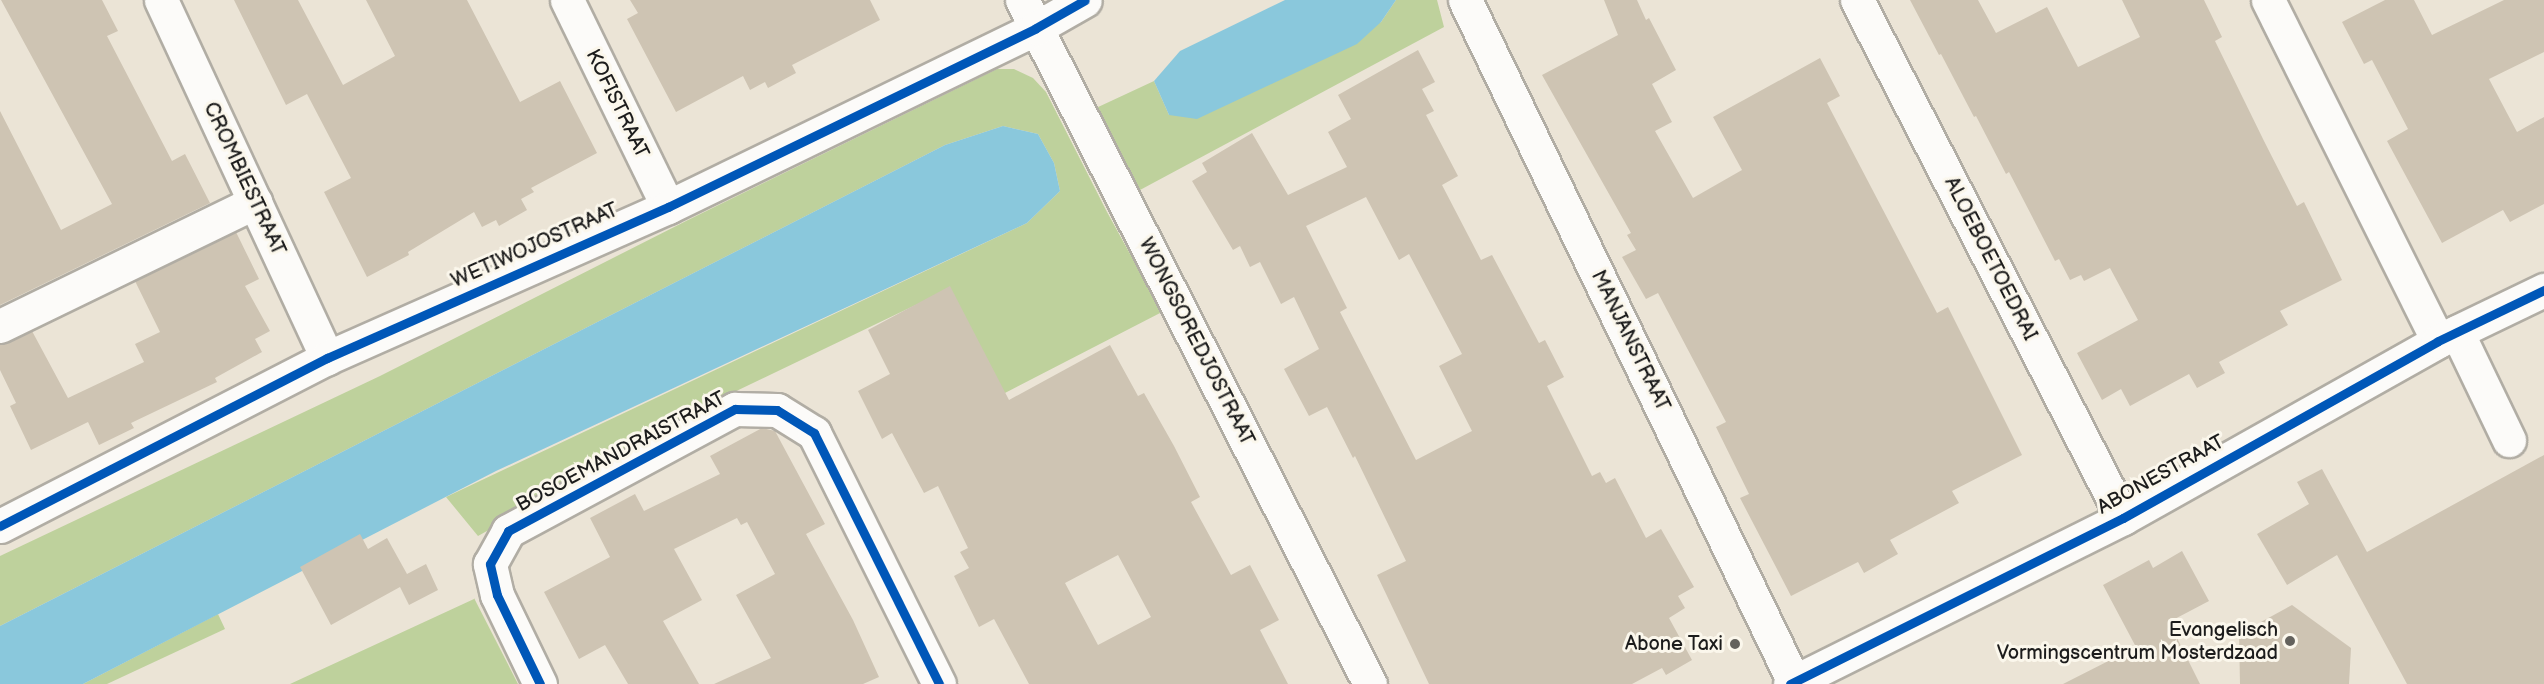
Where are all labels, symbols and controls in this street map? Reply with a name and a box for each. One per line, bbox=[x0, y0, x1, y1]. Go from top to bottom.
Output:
street label: KOFISTRAAT bbox=[580, 46, 654, 162]
street label: CROMBIESTRAAT bbox=[198, 99, 290, 259]
street label: ALOEBOETOEDRAI bbox=[1938, 173, 2042, 345]
street label: WETIWOJOSTRAAT bbox=[448, 198, 622, 294]
street label: WONGSOREDJOSTRAAT bbox=[1133, 234, 1259, 450]
street label: MANJANSTRAAT bbox=[1586, 267, 1674, 415]
street label: BOSOEMANDRAISTRAAT bbox=[512, 387, 730, 517]
street label: ABONESTRAAT bbox=[2093, 430, 2229, 520]
place label: Evangelisch Vormingscentrum Mosterdzaad bbox=[1997, 618, 2278, 665]
place label: Abone Taxi bbox=[1624, 632, 1723, 656]
marker: Evangelisch Vormingscentrum Mosterdzaad bbox=[2283, 634, 2297, 648]
marker: Abone Taxi bbox=[1728, 637, 1742, 651]

